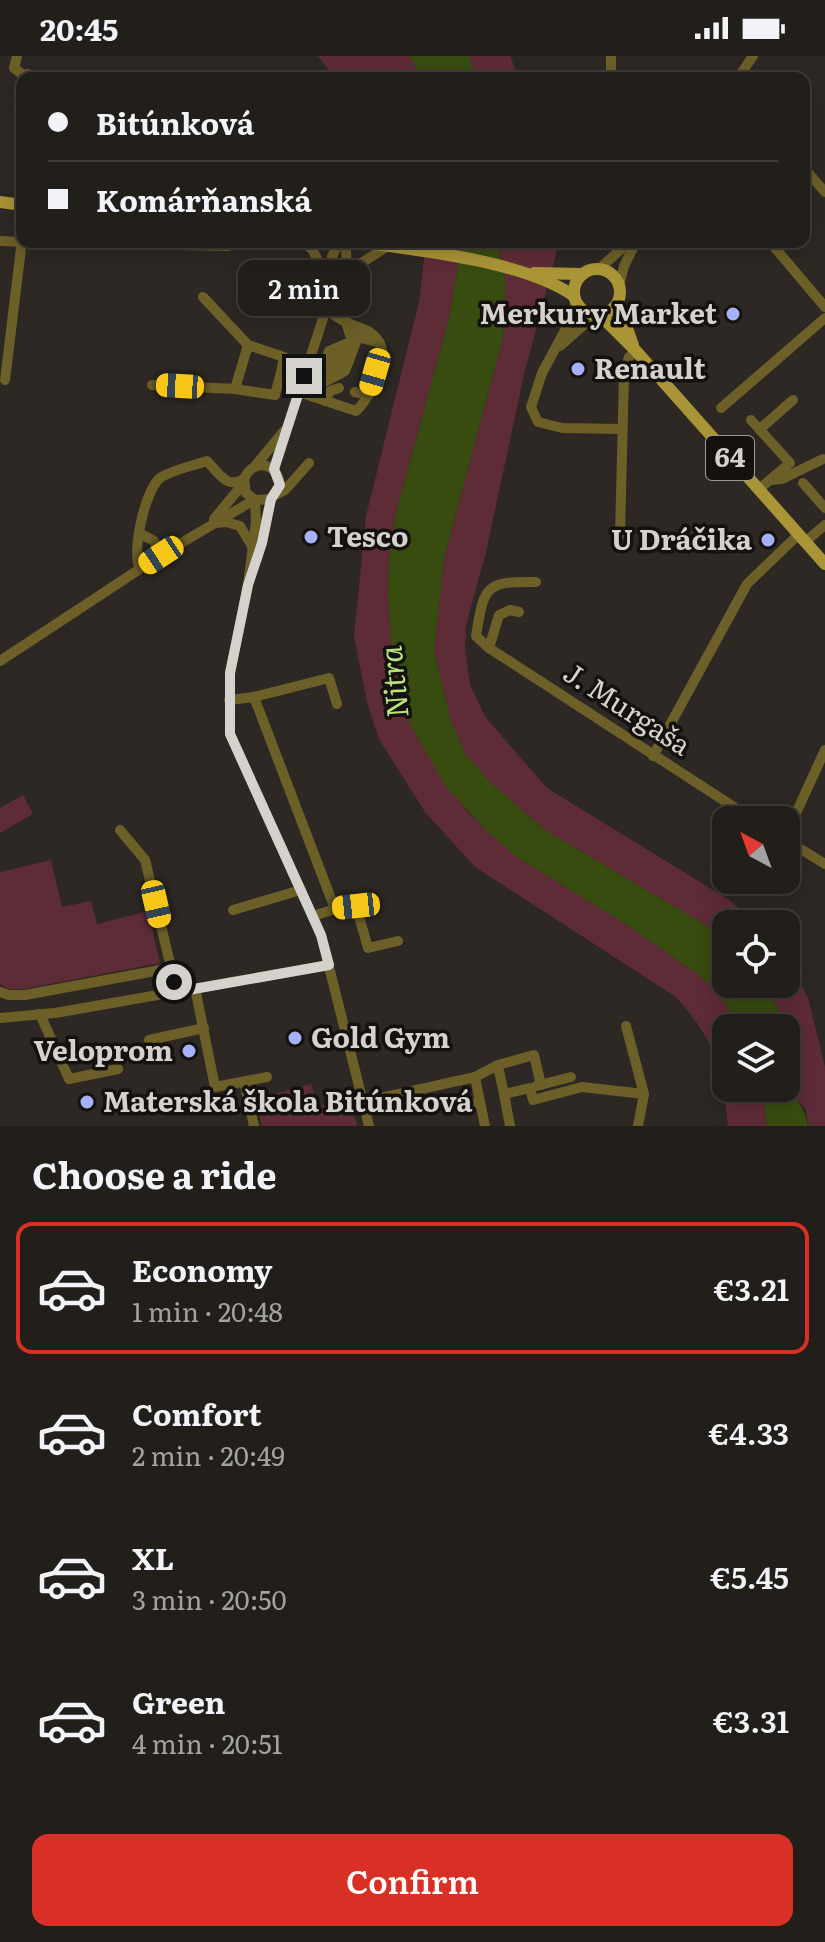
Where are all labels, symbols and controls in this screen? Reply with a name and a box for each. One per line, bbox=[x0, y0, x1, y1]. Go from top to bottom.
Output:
text: 20:45 bbox=[40, 6, 118, 50]
text: Bitúnková bbox=[96, 100, 254, 144]
text: Komárňanská bbox=[96, 177, 312, 221]
callout: 2 min bbox=[238, 260, 370, 316]
text: 2 min bbox=[268, 268, 340, 307]
place label: Merkury Market bbox=[480, 291, 718, 333]
marker: Merkury Market bbox=[724, 305, 742, 323]
car bbox=[357, 346, 393, 398]
place label: Renault bbox=[594, 346, 707, 388]
route end bbox=[286, 358, 322, 394]
marker: Renault bbox=[569, 360, 587, 378]
car bbox=[155, 373, 205, 399]
road number: 64 bbox=[706, 436, 754, 480]
place label: Tesco bbox=[327, 514, 408, 556]
place label: U Dráčika bbox=[611, 517, 753, 559]
marker: Tesco bbox=[302, 528, 320, 546]
marker: U Dráčika bbox=[759, 531, 777, 549]
car bbox=[134, 532, 188, 578]
water label: Nitra bbox=[366, 644, 418, 721]
street label: J. Murgaša bbox=[556, 650, 700, 764]
north arrow bbox=[712, 806, 800, 894]
map controls bbox=[712, 806, 800, 1102]
car bbox=[139, 878, 173, 930]
car bbox=[331, 892, 381, 920]
button: locate bbox=[712, 910, 800, 998]
route start bbox=[156, 964, 192, 1000]
button: layers bbox=[712, 1014, 800, 1102]
place label: Gold Gym bbox=[311, 1015, 450, 1057]
place label: Veloprom bbox=[34, 1028, 173, 1070]
marker: Gold Gym bbox=[286, 1029, 304, 1047]
marker: Veloprom bbox=[180, 1042, 198, 1060]
place label: Materská škola Bitúnková bbox=[103, 1079, 473, 1121]
marker: Materská škola Bitúnková bbox=[78, 1093, 96, 1111]
text: Choose a ride bbox=[32, 1147, 277, 1200]
text: Economy bbox=[132, 1247, 272, 1291]
icon: car bbox=[36, 1252, 108, 1324]
text: €3.21 bbox=[714, 1266, 789, 1310]
text: 1 min · 20:48 bbox=[132, 1291, 283, 1330]
text: Comfort bbox=[132, 1391, 262, 1435]
icon: car bbox=[36, 1396, 108, 1468]
text: €4.33 bbox=[709, 1410, 789, 1454]
text: 2 min · 20:49 bbox=[132, 1435, 285, 1474]
text: XL bbox=[132, 1535, 174, 1579]
icon: car bbox=[36, 1540, 108, 1612]
text: €5.45 bbox=[710, 1554, 789, 1598]
text: 3 min · 20:50 bbox=[132, 1579, 287, 1618]
text: Green bbox=[132, 1679, 225, 1723]
icon: car bbox=[36, 1684, 108, 1756]
text: €3.31 bbox=[713, 1698, 789, 1742]
text: 4 min · 20:51 bbox=[132, 1723, 282, 1762]
button: Confirm bbox=[32, 1834, 793, 1926]

